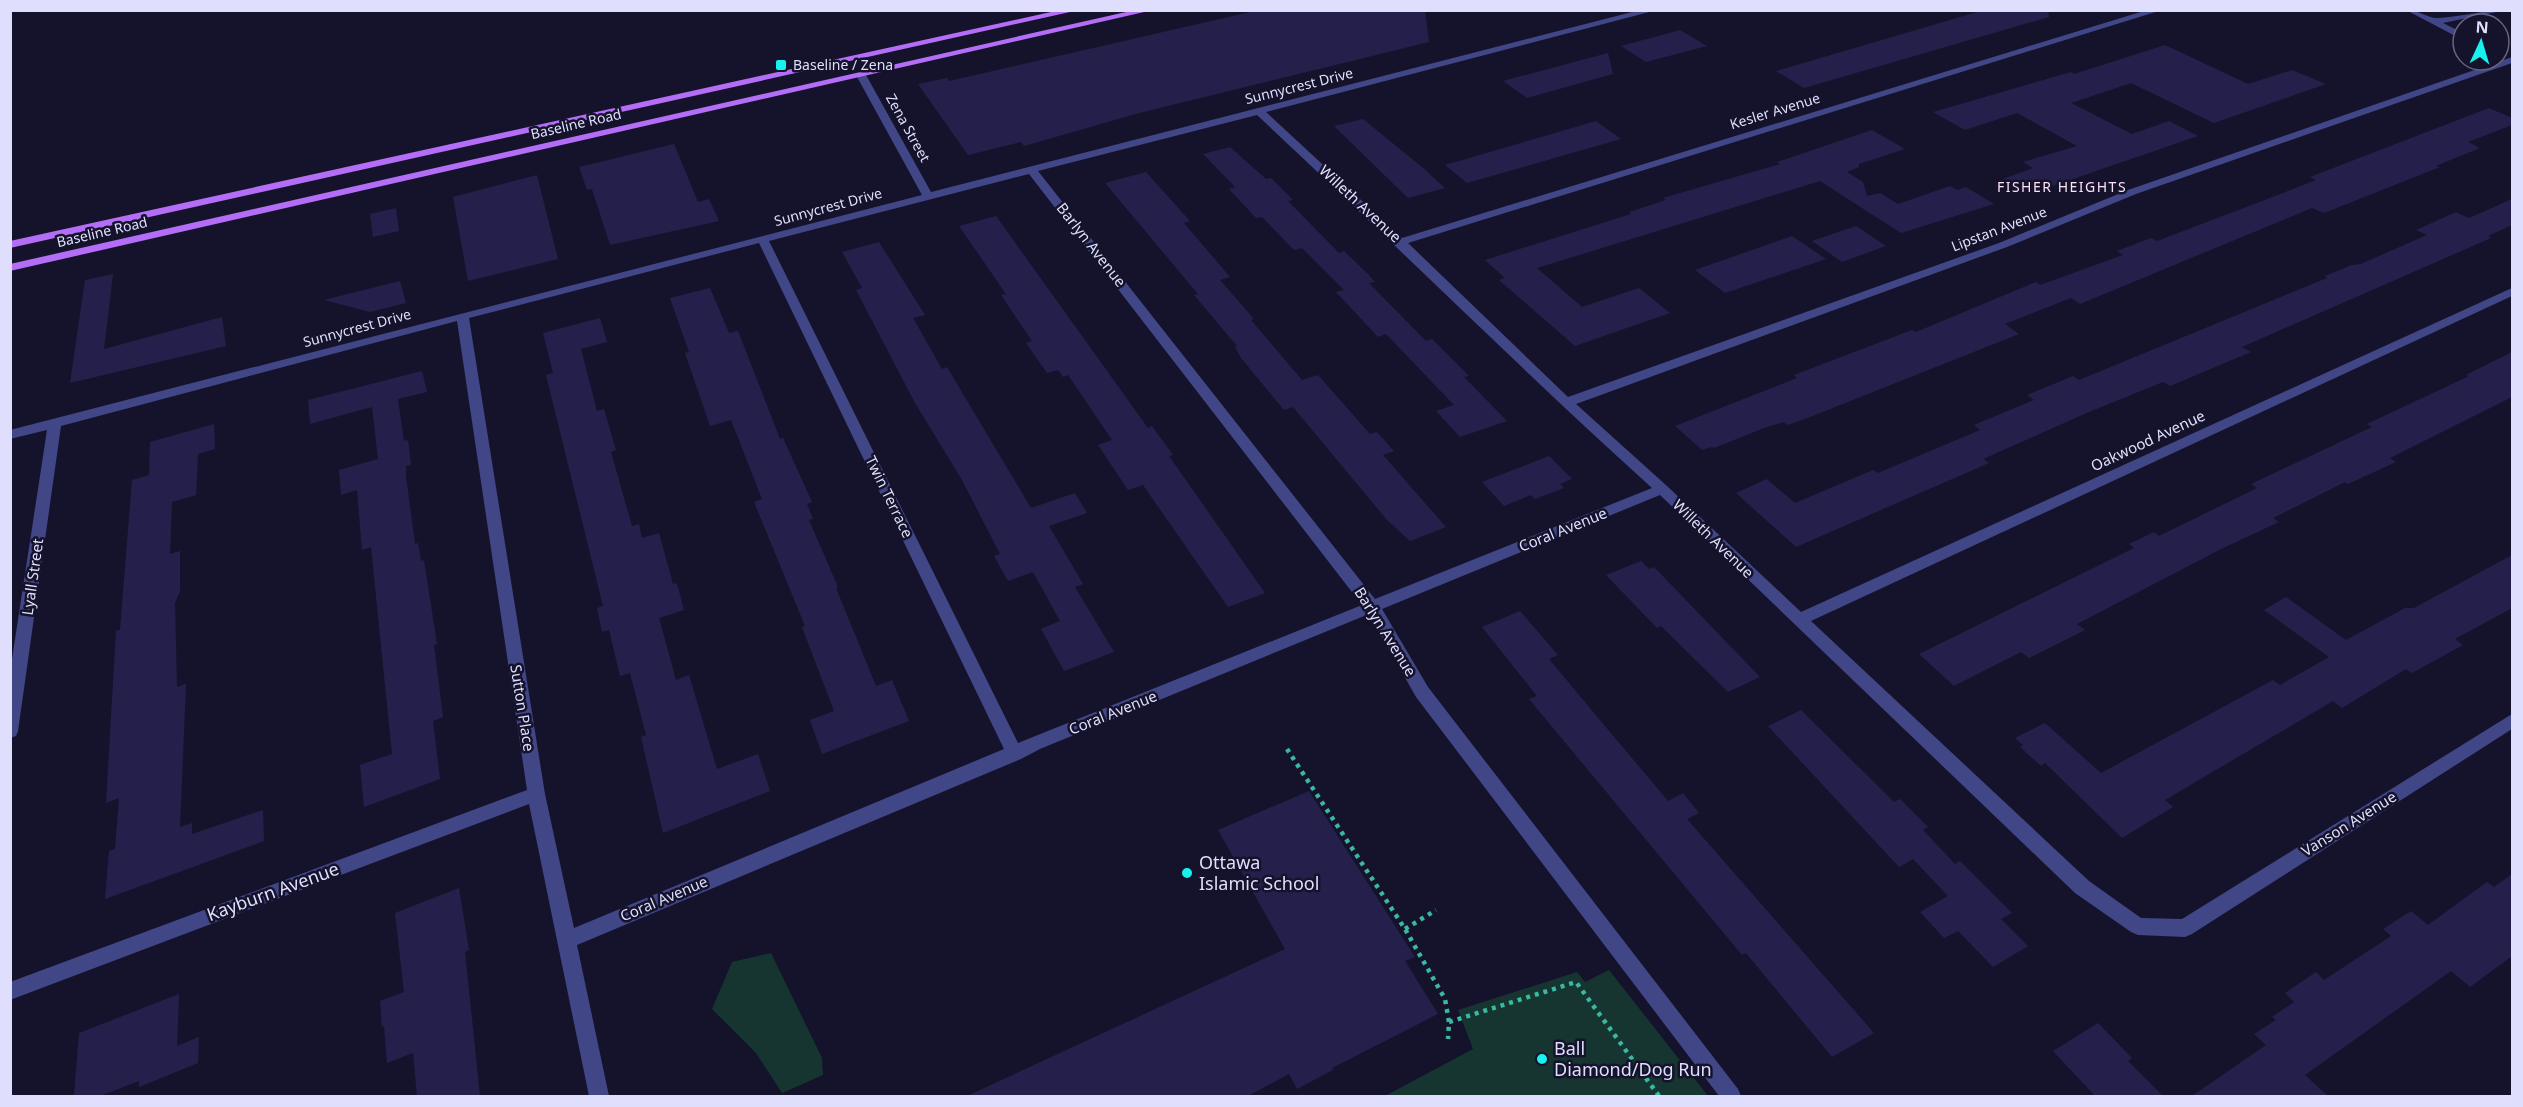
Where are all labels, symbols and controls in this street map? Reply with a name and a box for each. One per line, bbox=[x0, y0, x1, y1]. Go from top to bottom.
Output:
north arrow bbox=[2451, 12, 2511, 72]
text: N bbox=[2475, 16, 2489, 38]
place label: Baseline / Zena bbox=[793, 55, 893, 74]
marker: Baseline / Zena bbox=[774, 58, 788, 72]
street label: Sunnycrest Drive bbox=[1243, 63, 1355, 108]
street label: Kesler Avenue bbox=[1727, 88, 1822, 133]
street label: Zena Street bbox=[882, 90, 935, 165]
street label: Baseline Road bbox=[529, 104, 623, 143]
street label: Willeth Avenue bbox=[1315, 160, 1406, 246]
district label: FISHER HEIGHTS bbox=[1997, 177, 2127, 196]
street label: Sunnycrest Drive bbox=[772, 183, 884, 230]
street label: Barlyn Avenue bbox=[1053, 198, 1131, 291]
street label: Lipstan Avenue bbox=[1948, 202, 2049, 255]
street label: Baseline Road bbox=[55, 212, 149, 251]
street label: Sunnycrest Drive bbox=[301, 304, 413, 351]
street label: Oakwood Avenue bbox=[2087, 405, 2208, 475]
street label: Twin Terrace bbox=[861, 452, 918, 541]
street label: Willeth Avenue bbox=[1669, 495, 1759, 582]
street label: Coral Avenue bbox=[1516, 502, 1610, 556]
street label: Lyall Street bbox=[17, 537, 47, 617]
street label: Barlyn Avenue bbox=[1350, 583, 1421, 680]
street label: Sutton Place bbox=[506, 663, 540, 753]
street label: Coral Avenue bbox=[1066, 685, 1160, 739]
street label: Vanson Avenue bbox=[2297, 786, 2400, 860]
place label: Ottawa Islamic School bbox=[1199, 850, 1319, 895]
street label: Kayburn Avenue bbox=[203, 856, 342, 926]
marker: Ottawa Islamic School bbox=[1180, 866, 1194, 880]
street label: Coral Avenue bbox=[617, 871, 710, 926]
place label: Ball Diamond/Dog Run bbox=[1554, 1036, 1712, 1081]
marker: Ball Diamond/Dog Run bbox=[1535, 1052, 1549, 1066]

